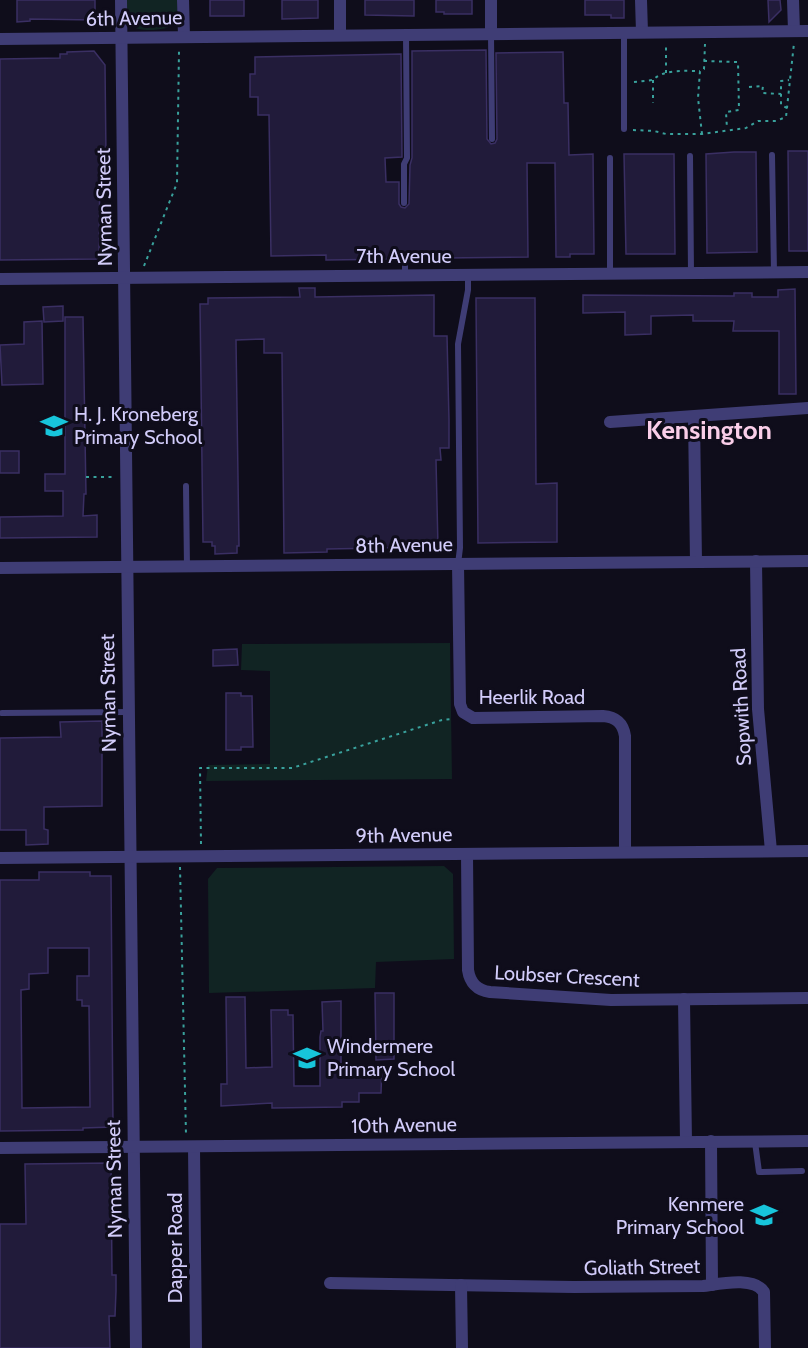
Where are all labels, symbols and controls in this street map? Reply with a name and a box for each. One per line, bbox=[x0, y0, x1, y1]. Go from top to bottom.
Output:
street label: 6th Avenue bbox=[85, 5, 183, 31]
street label: Nyman Street bbox=[91, 147, 117, 266]
street label: 7th Avenue bbox=[356, 244, 452, 268]
place label: H. J. Kroneberg Primary School bbox=[74, 402, 202, 449]
school or university icon: H. J. Kroneberg Primary School bbox=[39, 411, 69, 441]
district label: Kensington bbox=[646, 414, 772, 446]
street label: 8th Avenue bbox=[355, 532, 453, 558]
street label: Nyman Street bbox=[95, 633, 121, 752]
street label: Sopwith Road bbox=[726, 647, 756, 767]
street label: Heerlik Road bbox=[479, 685, 585, 709]
street label: 9th Avenue bbox=[355, 822, 453, 848]
street label: Loubser Crescent bbox=[494, 960, 641, 992]
place label: Windermere Primary School bbox=[327, 1034, 455, 1081]
school or university icon: Windermere Primary School bbox=[292, 1043, 322, 1073]
street label: 10th Avenue bbox=[351, 1112, 457, 1138]
street label: Nyman Street bbox=[101, 1119, 127, 1238]
place label: Kenmere Primary School bbox=[616, 1192, 744, 1239]
street label: Dapper Road bbox=[163, 1193, 187, 1303]
school or university icon: Kenmere Primary School bbox=[749, 1200, 779, 1230]
street label: Goliath Street bbox=[584, 1254, 701, 1280]

